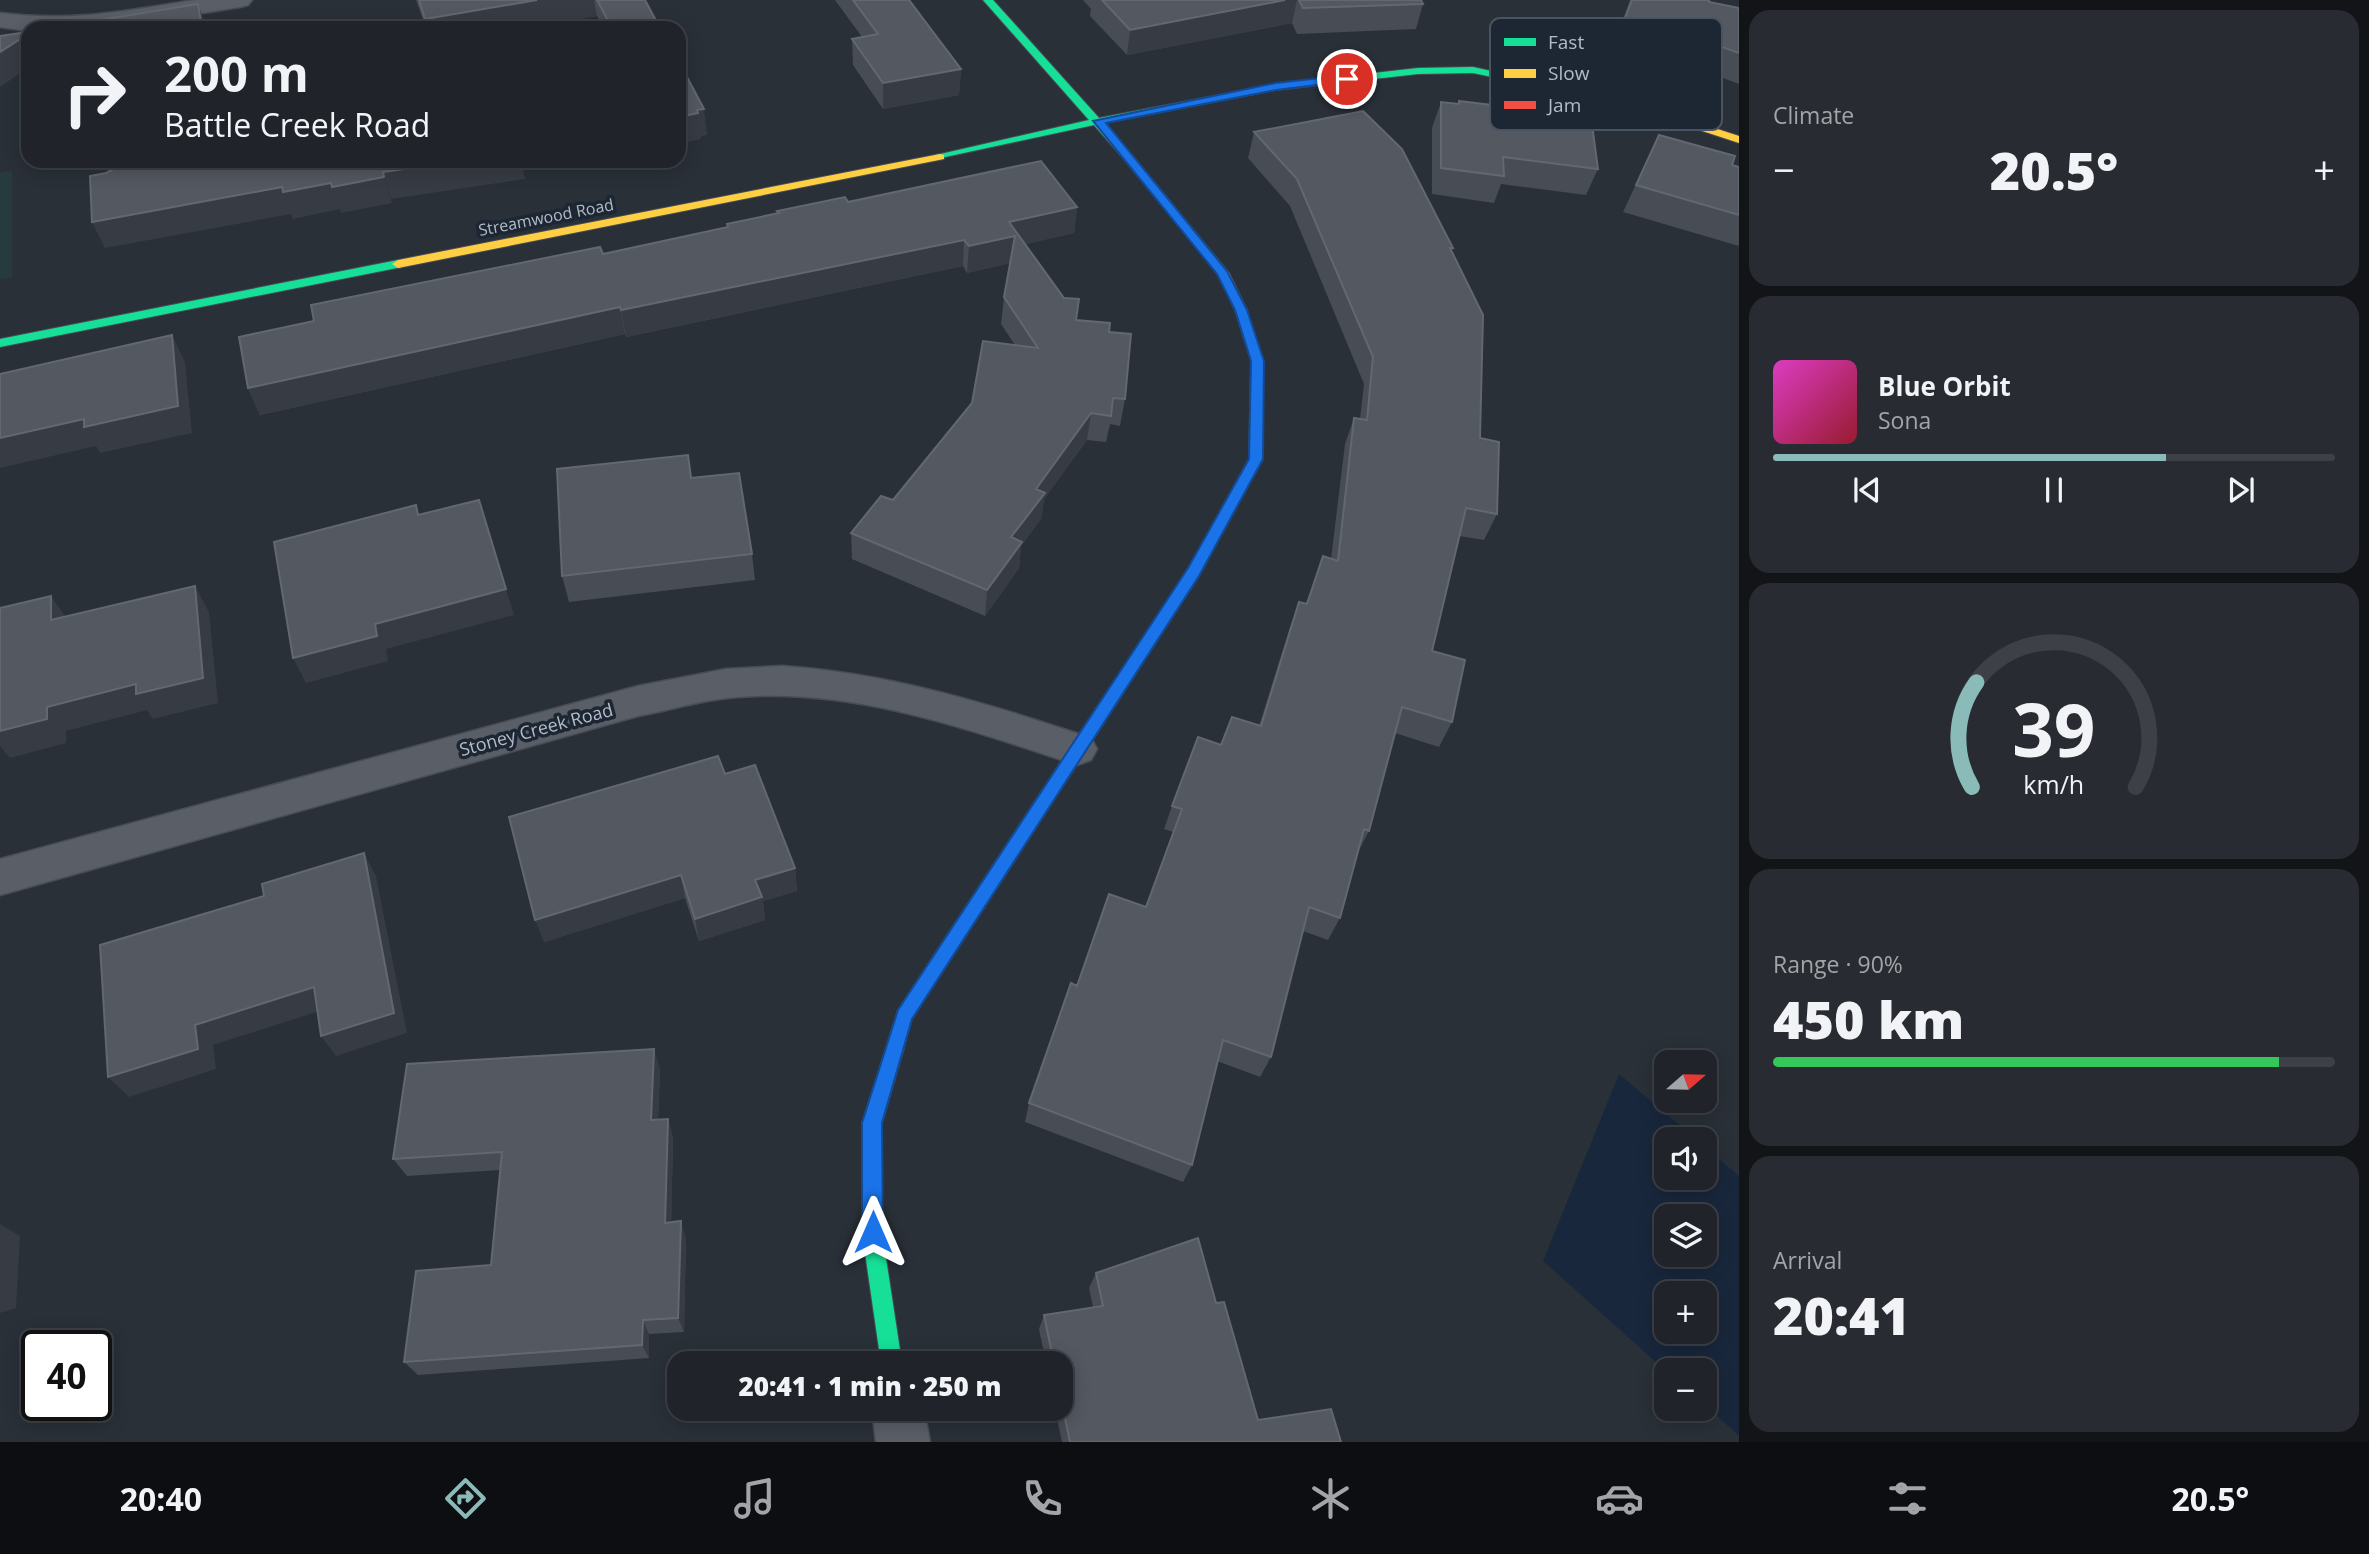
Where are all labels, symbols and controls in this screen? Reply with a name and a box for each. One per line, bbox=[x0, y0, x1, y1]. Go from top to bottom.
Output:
legend bbox=[1490, 18, 1722, 130]
text: Fast bbox=[1548, 29, 1584, 55]
text: 200 m bbox=[164, 40, 309, 106]
icon: right bbox=[49, 49, 140, 140]
pin bbox=[1317, 49, 1377, 109]
icon: arrive bbox=[1328, 60, 1366, 98]
text: Slow bbox=[1548, 60, 1590, 86]
text: Jam bbox=[1546, 92, 1581, 118]
text: Climate bbox=[1773, 99, 1854, 131]
text: Battle Creek Road bbox=[164, 103, 430, 146]
text: 20.5° bbox=[1990, 134, 2118, 205]
text: − bbox=[1773, 143, 1795, 195]
text: + bbox=[2313, 143, 2335, 195]
street label: Streamwood Road bbox=[476, 193, 616, 241]
text: Blue Orbit bbox=[1878, 368, 2011, 404]
text: Sona bbox=[1878, 404, 1931, 436]
icon: previous bbox=[1848, 471, 1886, 509]
icon: pause bbox=[2035, 471, 2073, 509]
icon: next bbox=[2222, 471, 2260, 509]
text: 39 bbox=[2012, 679, 2096, 778]
street label: Stoney Creek Road bbox=[457, 697, 615, 761]
text: km/h bbox=[2024, 767, 2084, 801]
text: Range · 90% bbox=[1773, 948, 1903, 980]
text: 450 km bbox=[1773, 983, 1964, 1054]
north arrow bbox=[1654, 1050, 1717, 1113]
map controls bbox=[1654, 1050, 1717, 1421]
button: sound bbox=[1654, 1127, 1717, 1190]
position arrow bbox=[836, 1195, 910, 1269]
button: layers bbox=[1654, 1204, 1717, 1267]
text: Arrival bbox=[1773, 1244, 1842, 1276]
text: 20:41 bbox=[1773, 1279, 1910, 1350]
button: + bbox=[1654, 1281, 1717, 1344]
speed limit sign: 40 bbox=[21, 1330, 112, 1421]
button: − bbox=[1654, 1358, 1717, 1421]
text: 20:41 · 1 min · 250 m bbox=[739, 1368, 1001, 1404]
icon: directions bbox=[441, 1474, 490, 1523]
icon: music bbox=[730, 1474, 779, 1523]
icon: phone bbox=[1018, 1474, 1067, 1523]
icon: climate bbox=[1306, 1474, 1355, 1523]
icon: car bbox=[1595, 1474, 1644, 1523]
icon: filters bbox=[1883, 1474, 1932, 1523]
text: 20:40 bbox=[120, 1477, 202, 1520]
text: 20.5° bbox=[2172, 1477, 2249, 1520]

